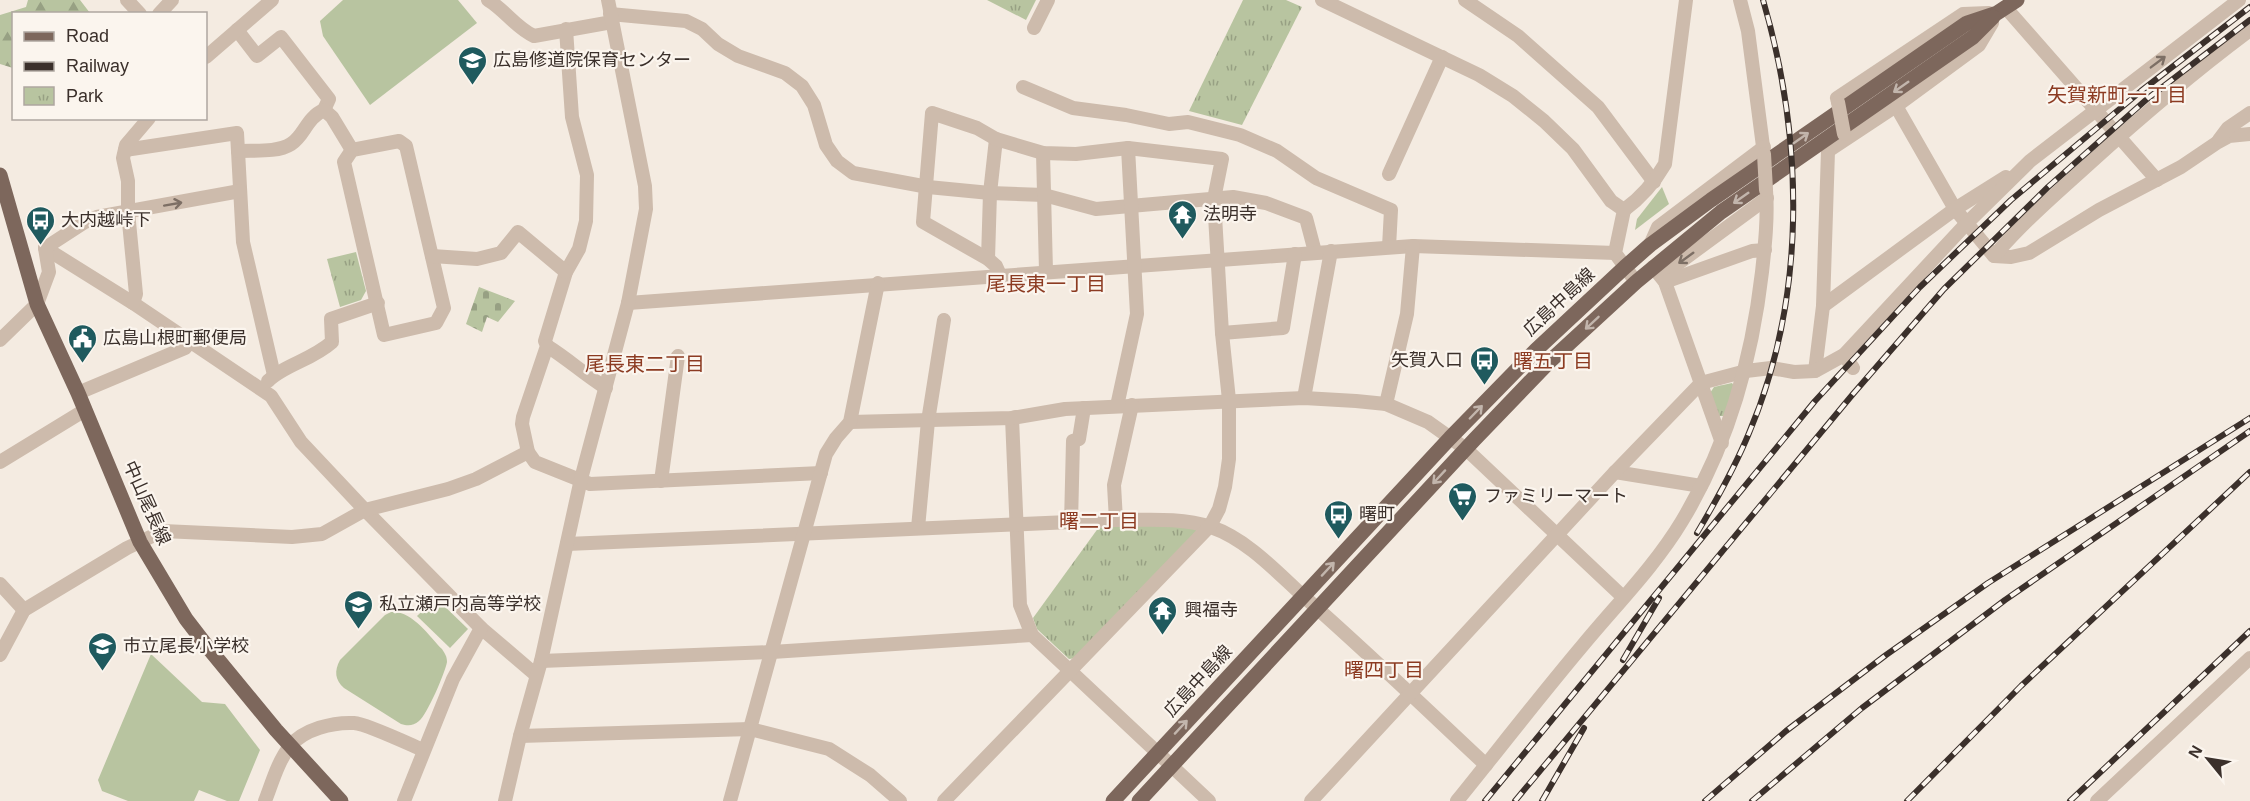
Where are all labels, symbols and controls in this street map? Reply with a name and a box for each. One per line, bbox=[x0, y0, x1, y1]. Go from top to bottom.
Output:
legend bbox=[12, 12, 207, 120]
text: Road bbox=[66, 26, 109, 46]
school or university icon: 広島修道院保育センター bbox=[456, 44, 488, 86]
place label: 広島修道院保育センター bbox=[493, 50, 691, 70]
text: Railway bbox=[66, 56, 129, 76]
one-way arrow bbox=[2150, 56, 2166, 69]
one-way arrow bbox=[1893, 81, 1910, 93]
district label: 矢賀新町一丁目 bbox=[2047, 84, 2187, 106]
text: Park bbox=[66, 86, 104, 106]
one-way arrow bbox=[1792, 132, 1809, 144]
one-way arrow bbox=[1733, 192, 1750, 204]
one-way arrow bbox=[163, 198, 183, 209]
temple icon: 法明寺 bbox=[1166, 198, 1198, 240]
bus stop icon: 大内越峠下 bbox=[24, 204, 56, 246]
place label: 法明寺 bbox=[1203, 204, 1257, 224]
place label: 大内越峠下 bbox=[61, 210, 151, 230]
one-way arrow bbox=[1678, 251, 1694, 264]
street label: 広島中島線 bbox=[1519, 264, 1599, 340]
district label: 尾長東一丁目 bbox=[986, 273, 1106, 295]
one-way arrow bbox=[1584, 316, 1599, 330]
public building icon: 広島山根町郵便局 bbox=[66, 322, 98, 364]
place label: 広島山根町郵便局 bbox=[103, 328, 247, 348]
bus stop icon: 矢賀入口 bbox=[1468, 344, 1500, 386]
place label: 矢賀入口 bbox=[1391, 350, 1463, 370]
district label: 曙五丁目 bbox=[1513, 350, 1593, 372]
district label: 尾長東二丁目 bbox=[585, 353, 705, 375]
one-way arrow bbox=[1469, 404, 1483, 419]
street label: 中山尾長線 bbox=[120, 458, 174, 548]
one-way arrow bbox=[1432, 469, 1447, 484]
supermarket icon: ファミリーマート bbox=[1447, 480, 1479, 522]
place label: ファミリーマート bbox=[1484, 486, 1628, 506]
bus stop icon: 曙町 bbox=[1322, 498, 1354, 540]
place label: 曙町 bbox=[1359, 504, 1395, 524]
district label: 曙二丁目 bbox=[1059, 510, 1139, 532]
one-way arrow bbox=[1321, 562, 1335, 577]
school or university icon: 私立瀬戸内高等学校 bbox=[342, 588, 374, 630]
place label: 私立瀬戸内高等学校 bbox=[379, 594, 541, 614]
temple icon: 興福寺 bbox=[1147, 594, 1179, 636]
place label: 興福寺 bbox=[1184, 600, 1238, 620]
school or university icon: 市立尾長小学校 bbox=[86, 630, 118, 672]
place label: 市立尾長小学校 bbox=[123, 636, 249, 656]
street label: 広島中島線 bbox=[1160, 641, 1236, 721]
district label: 曙四丁目 bbox=[1344, 659, 1424, 681]
one-way arrow bbox=[1174, 720, 1188, 735]
north arrow bbox=[2178, 729, 2238, 789]
text: N bbox=[2185, 742, 2206, 761]

